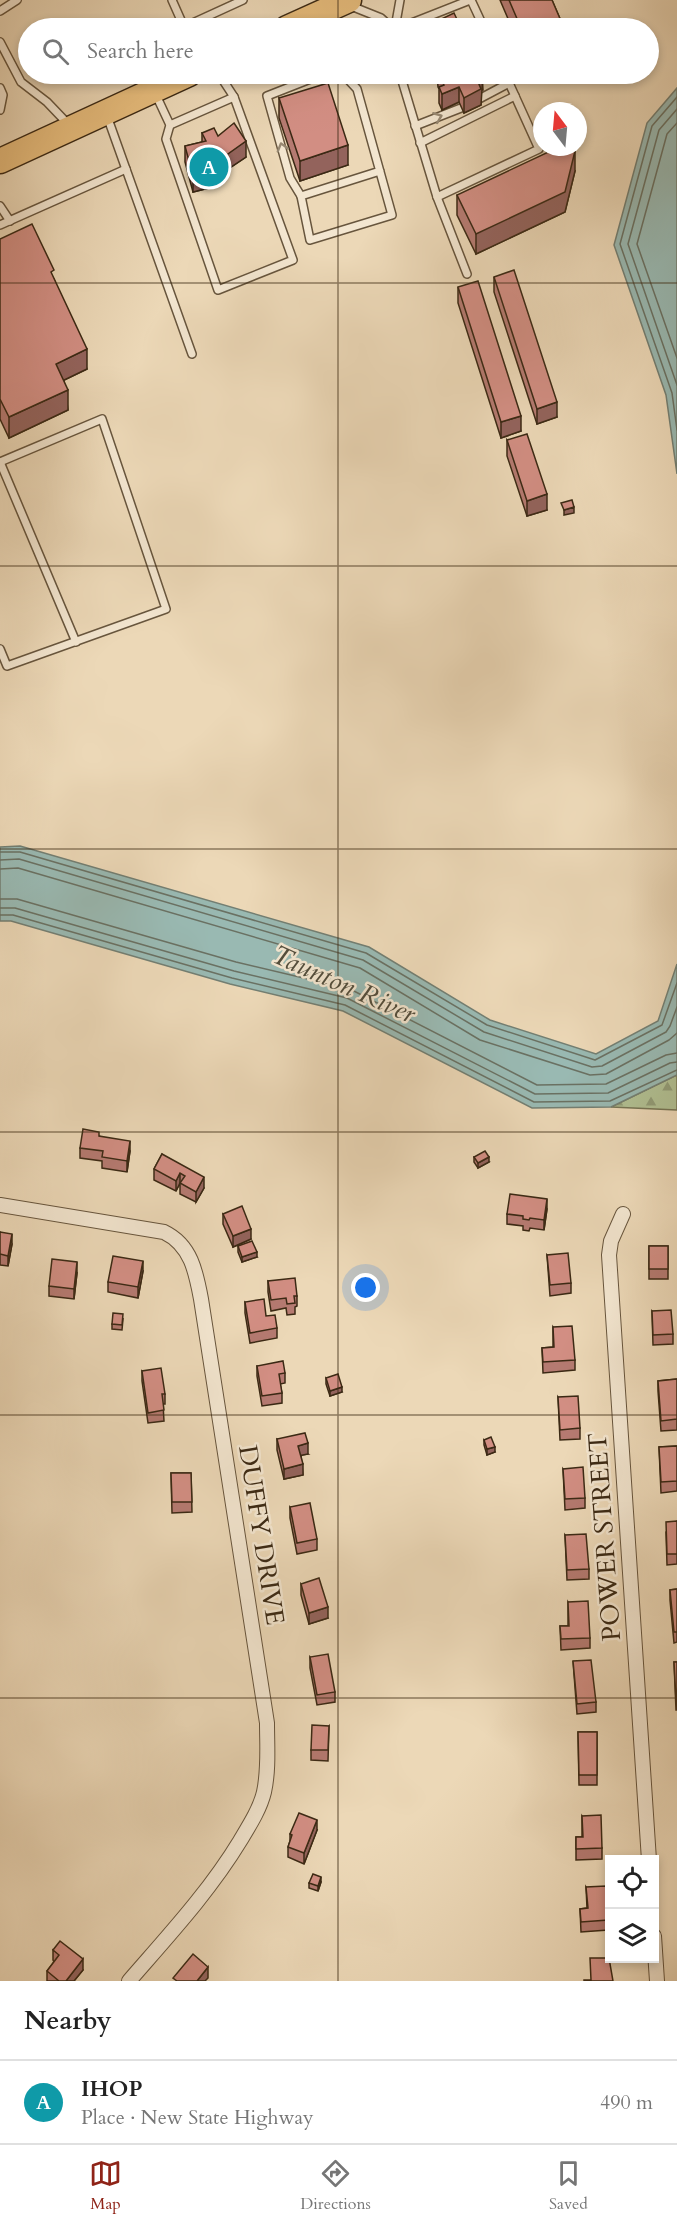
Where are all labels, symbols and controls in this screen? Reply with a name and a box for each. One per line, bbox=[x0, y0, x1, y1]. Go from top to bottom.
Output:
search box bbox=[18, 18, 659, 84]
icon: search bbox=[39, 35, 72, 68]
text: Search here bbox=[87, 36, 194, 66]
north arrow bbox=[533, 102, 587, 156]
one-way arrow bbox=[432, 112, 443, 124]
one-way arrow bbox=[276, 142, 289, 152]
pin: A bbox=[190, 144, 228, 190]
water label: Taunton River bbox=[266, 936, 422, 1033]
your location bbox=[351, 1273, 380, 1302]
street label: POWER STREET bbox=[580, 1432, 629, 1642]
street label: DUFFY DRIVE bbox=[230, 1443, 293, 1627]
map controls bbox=[605, 1855, 659, 1963]
button: locate bbox=[605, 1855, 659, 1909]
button: layers bbox=[605, 1909, 659, 1963]
text: Nearby bbox=[24, 2003, 112, 2038]
text: IHOP bbox=[81, 2074, 142, 2104]
text: A bbox=[36, 2089, 51, 2116]
text: 490 m bbox=[600, 2089, 653, 2116]
text: Place · New State Highway bbox=[81, 2104, 314, 2131]
tab: Map bbox=[89, 2157, 122, 2215]
tab: Directions bbox=[300, 2157, 371, 2215]
tab: Saved bbox=[549, 2157, 588, 2215]

